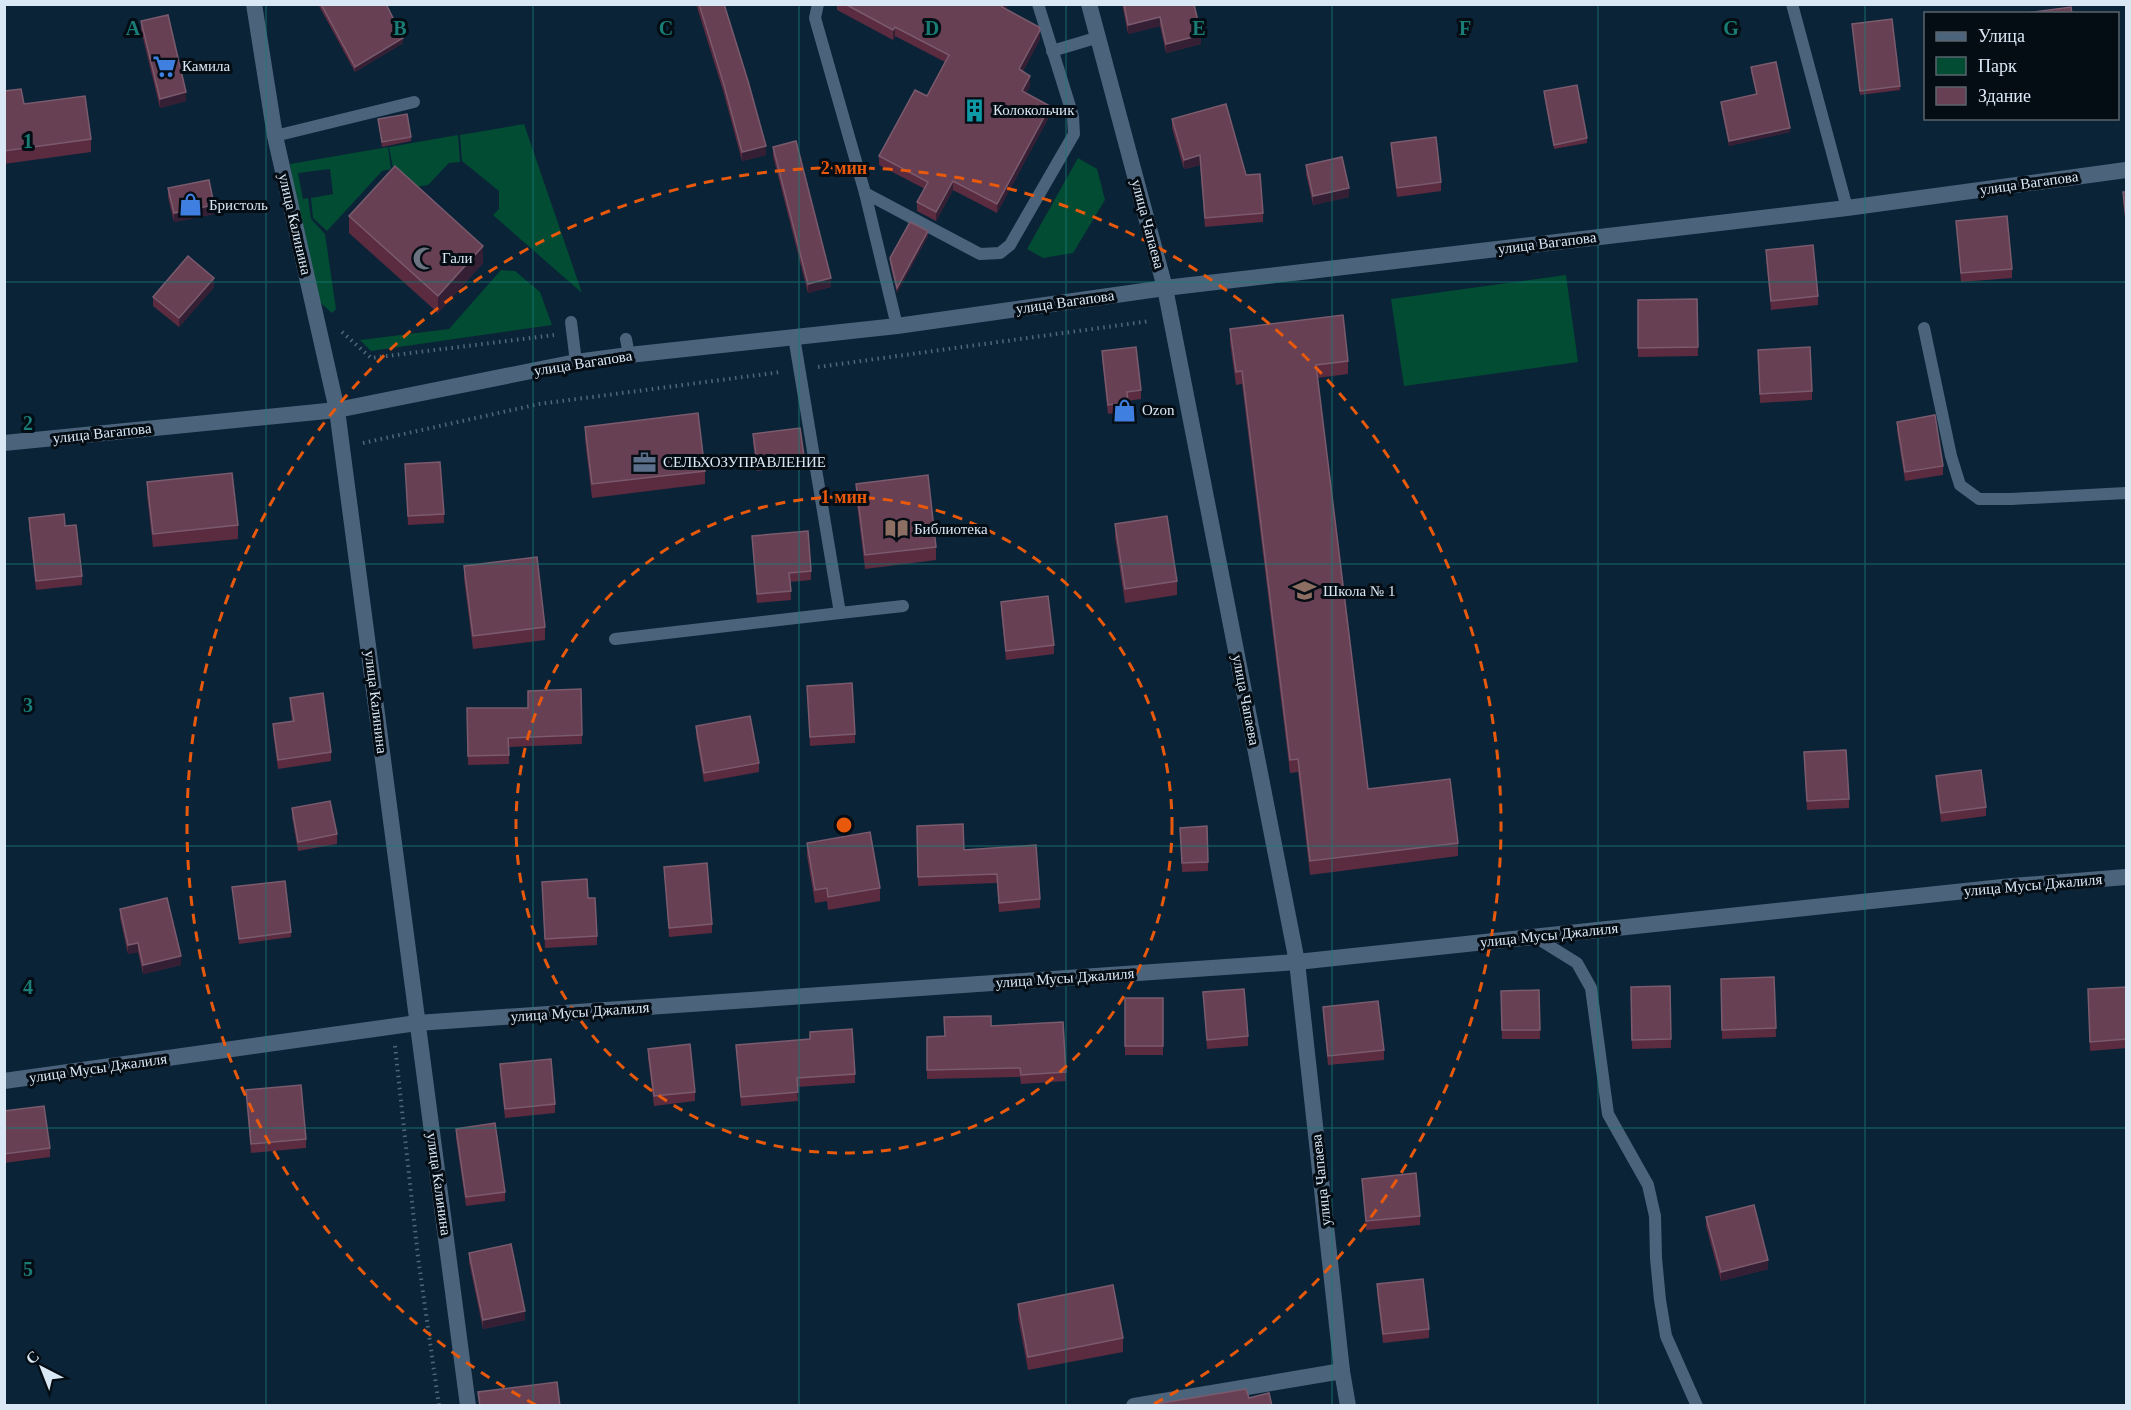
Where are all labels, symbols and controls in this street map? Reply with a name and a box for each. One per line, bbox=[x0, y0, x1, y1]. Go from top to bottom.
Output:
legend bbox=[1924, 12, 2119, 120]
text: A bbox=[126, 17, 141, 39]
text: B bbox=[393, 17, 407, 39]
text: C bbox=[659, 17, 673, 39]
text: D bbox=[925, 17, 939, 39]
text: E bbox=[1192, 17, 1206, 39]
text: F bbox=[1459, 17, 1471, 39]
text: G bbox=[1723, 17, 1739, 39]
text: Улица bbox=[1978, 26, 2025, 46]
supermarket icon: Камила bbox=[151, 53, 177, 79]
text: Парк bbox=[1978, 56, 2017, 76]
place label: Камила bbox=[182, 58, 230, 74]
text: Здание bbox=[1978, 86, 2031, 106]
building icon: Колокольчик bbox=[962, 97, 988, 123]
place label: Колокольчик bbox=[993, 102, 1075, 118]
text: 1 bbox=[23, 130, 33, 152]
text: 2 мин bbox=[821, 158, 867, 178]
street label: улица Вагапова bbox=[1979, 168, 2080, 198]
street label: улица Калинина bbox=[276, 172, 315, 277]
street label: улица Чапаева bbox=[1128, 178, 1168, 271]
shop icon: Бристоль bbox=[178, 192, 204, 218]
place label: Бристоль bbox=[209, 197, 268, 213]
street label: улица Вагапова bbox=[1497, 229, 1598, 257]
mosque icon: Гали bbox=[411, 245, 437, 271]
place label: Гали bbox=[442, 250, 473, 266]
street label: улица Вагапова bbox=[1015, 287, 1116, 317]
street label: улица Вагапова bbox=[533, 347, 634, 379]
shop icon: Ozon bbox=[1111, 397, 1137, 423]
place label: Ozon bbox=[1142, 402, 1175, 418]
text: 2 bbox=[23, 412, 33, 434]
street label: улица Вагапова bbox=[52, 420, 152, 446]
office icon: СЕЛЬХОЗУПРАВЛЕНИЕ bbox=[632, 449, 658, 475]
place label: СЕЛЬХОЗУПРАВЛЕНИЕ bbox=[663, 454, 826, 470]
text: 1 мин bbox=[821, 487, 867, 507]
library icon: Библиотека bbox=[883, 516, 909, 542]
place label: Библиотека bbox=[914, 521, 988, 537]
school or university icon: Школа № 1 bbox=[1292, 578, 1318, 604]
place label: Школа № 1 bbox=[1323, 583, 1395, 599]
street label: улица Калинина bbox=[362, 650, 390, 755]
street label: улица Чапаева bbox=[1229, 653, 1263, 747]
text: 3 bbox=[23, 694, 33, 716]
centre of rings bbox=[834, 815, 854, 835]
street label: улица Мусы Джалиля bbox=[1963, 871, 2103, 899]
street label: улица Мусы Джалиля bbox=[1479, 920, 1619, 950]
street label: улица Мусы Джалиля bbox=[995, 965, 1135, 991]
text: 4 bbox=[23, 976, 33, 998]
street label: улица Мусы Джалиля bbox=[510, 999, 650, 1025]
street label: улица Мусы Джалиля bbox=[28, 1050, 168, 1086]
street label: улица Калинина bbox=[424, 1132, 454, 1237]
street label: улица Чапаева bbox=[1308, 1133, 1334, 1227]
text: 5 bbox=[23, 1258, 33, 1280]
north arrow bbox=[12, 1338, 72, 1398]
text: С bbox=[22, 1347, 42, 1367]

